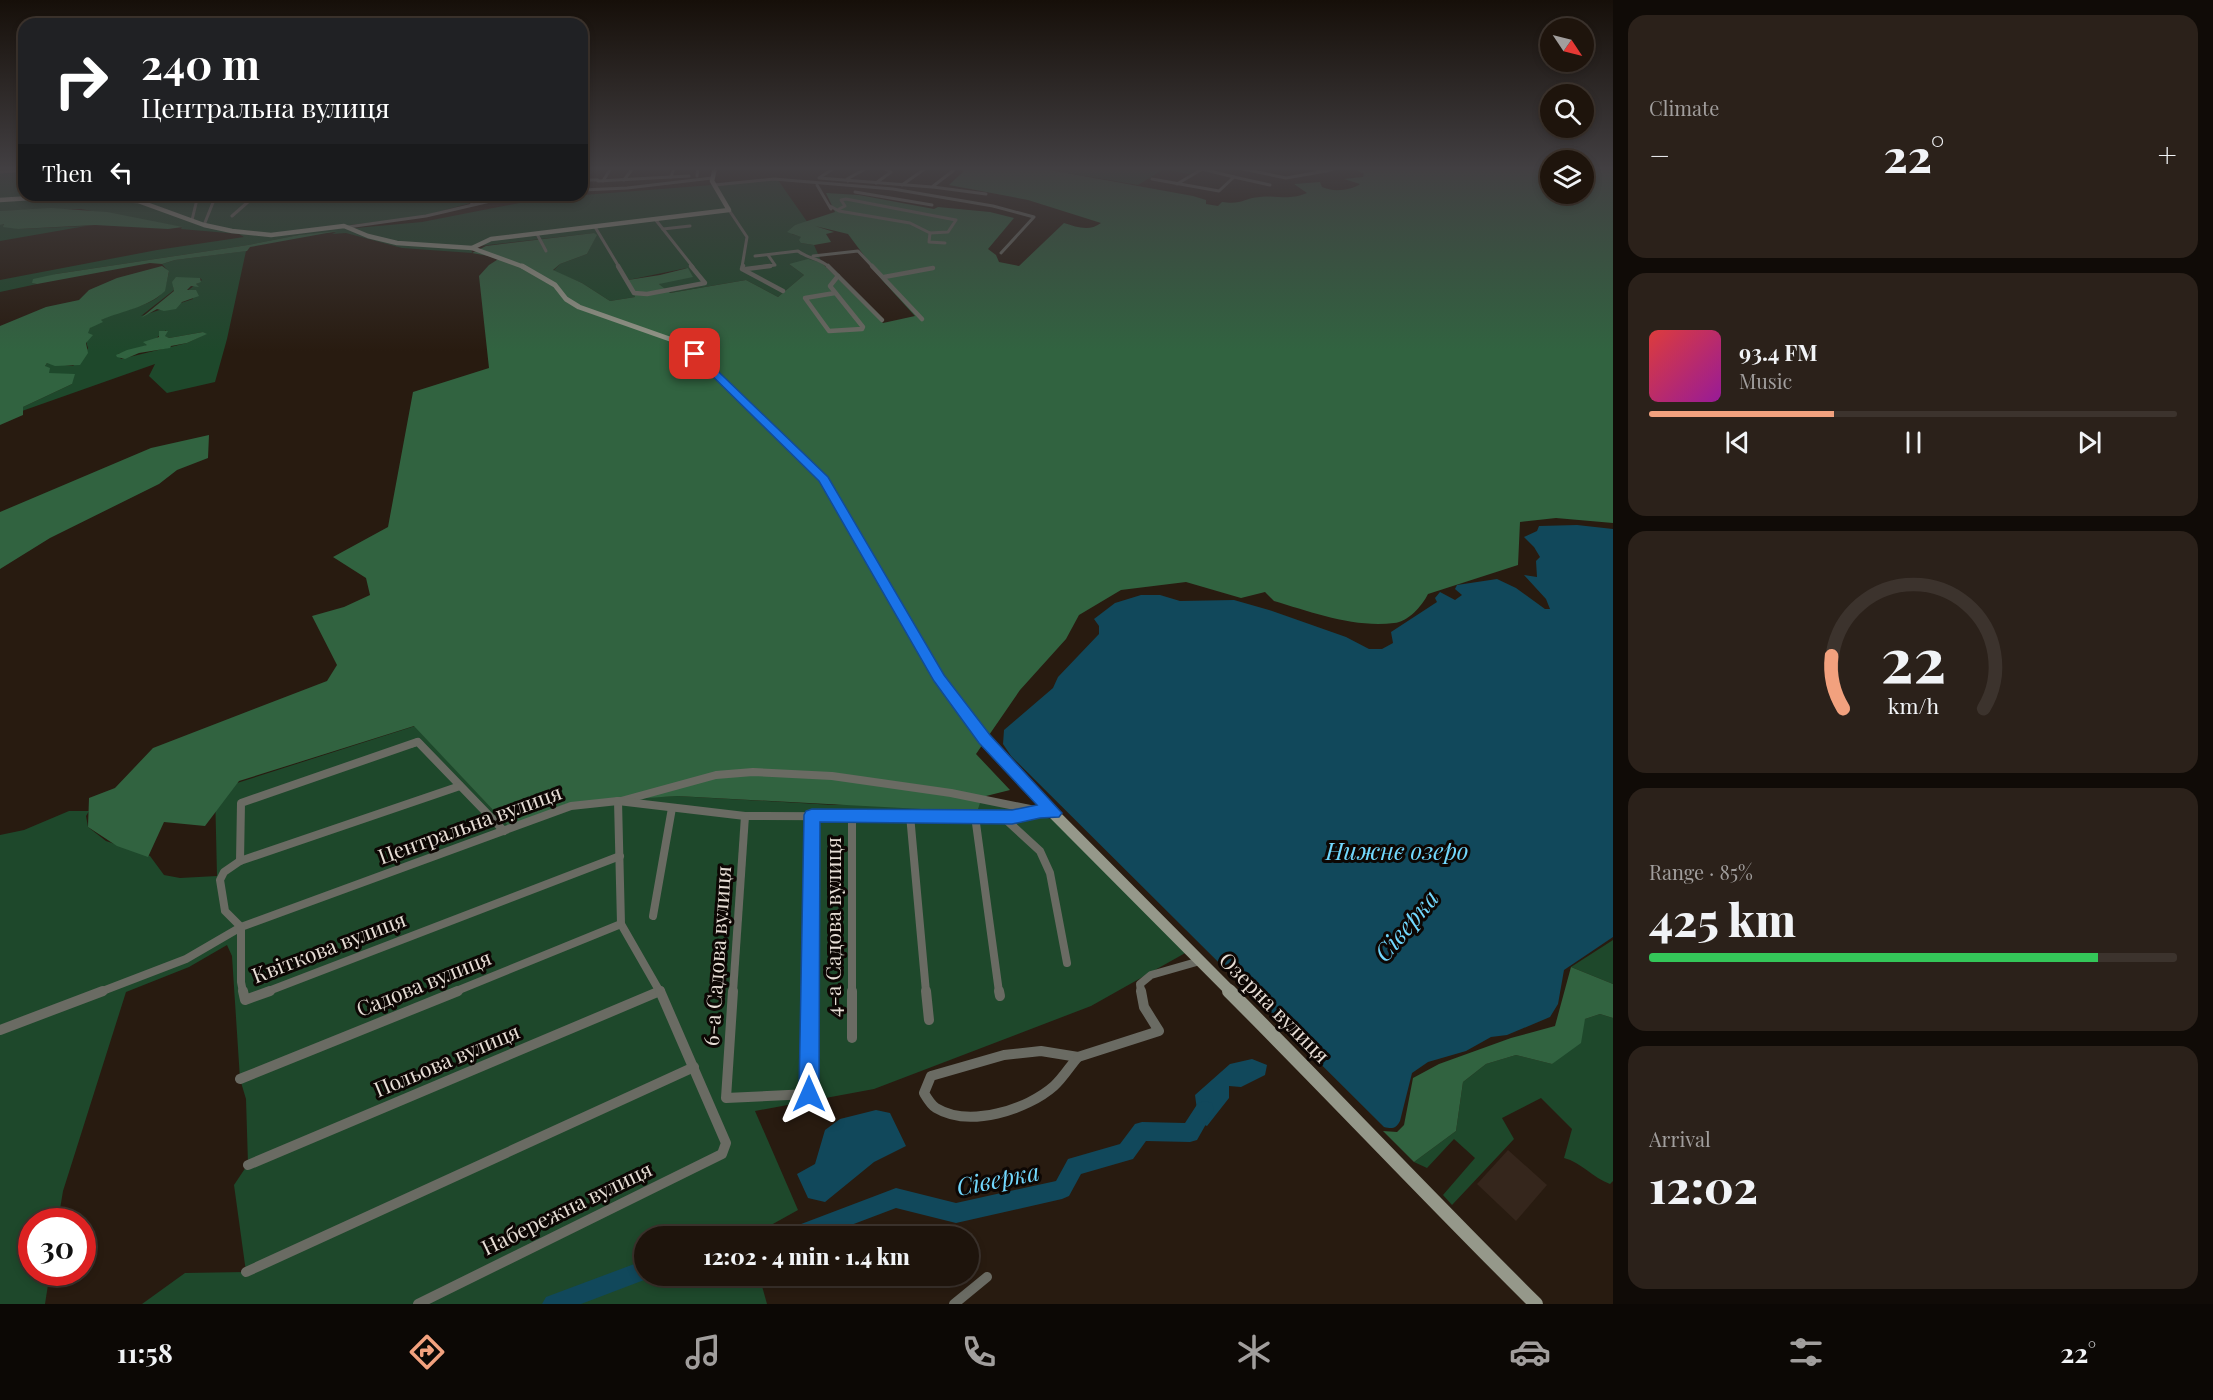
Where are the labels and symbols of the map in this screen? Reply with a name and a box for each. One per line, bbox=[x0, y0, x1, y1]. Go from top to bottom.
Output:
north arrow bbox=[1540, 18, 1594, 72]
pin bbox=[669, 328, 720, 379]
street label: Центральна вулиця bbox=[374, 777, 565, 869]
water label: Нижнє озеро bbox=[1324, 834, 1469, 866]
street label: 4-а Садова вулиця bbox=[818, 837, 846, 1017]
street label: 6-а Садова вулиця bbox=[696, 865, 736, 1047]
water label: Сіверка bbox=[1366, 882, 1445, 967]
street label: Квіткова вулиця bbox=[247, 904, 409, 988]
street label: Садова вулиця bbox=[352, 942, 495, 1022]
street label: Озерна вулиця bbox=[1214, 945, 1337, 1068]
street label: Польова вулиця bbox=[369, 1016, 523, 1102]
position arrow bbox=[777, 1062, 841, 1126]
street label: Набережна вулиця bbox=[476, 1154, 656, 1261]
water label: Сіверка bbox=[953, 1154, 1042, 1202]
speed limit sign: 30 bbox=[18, 1208, 96, 1286]

